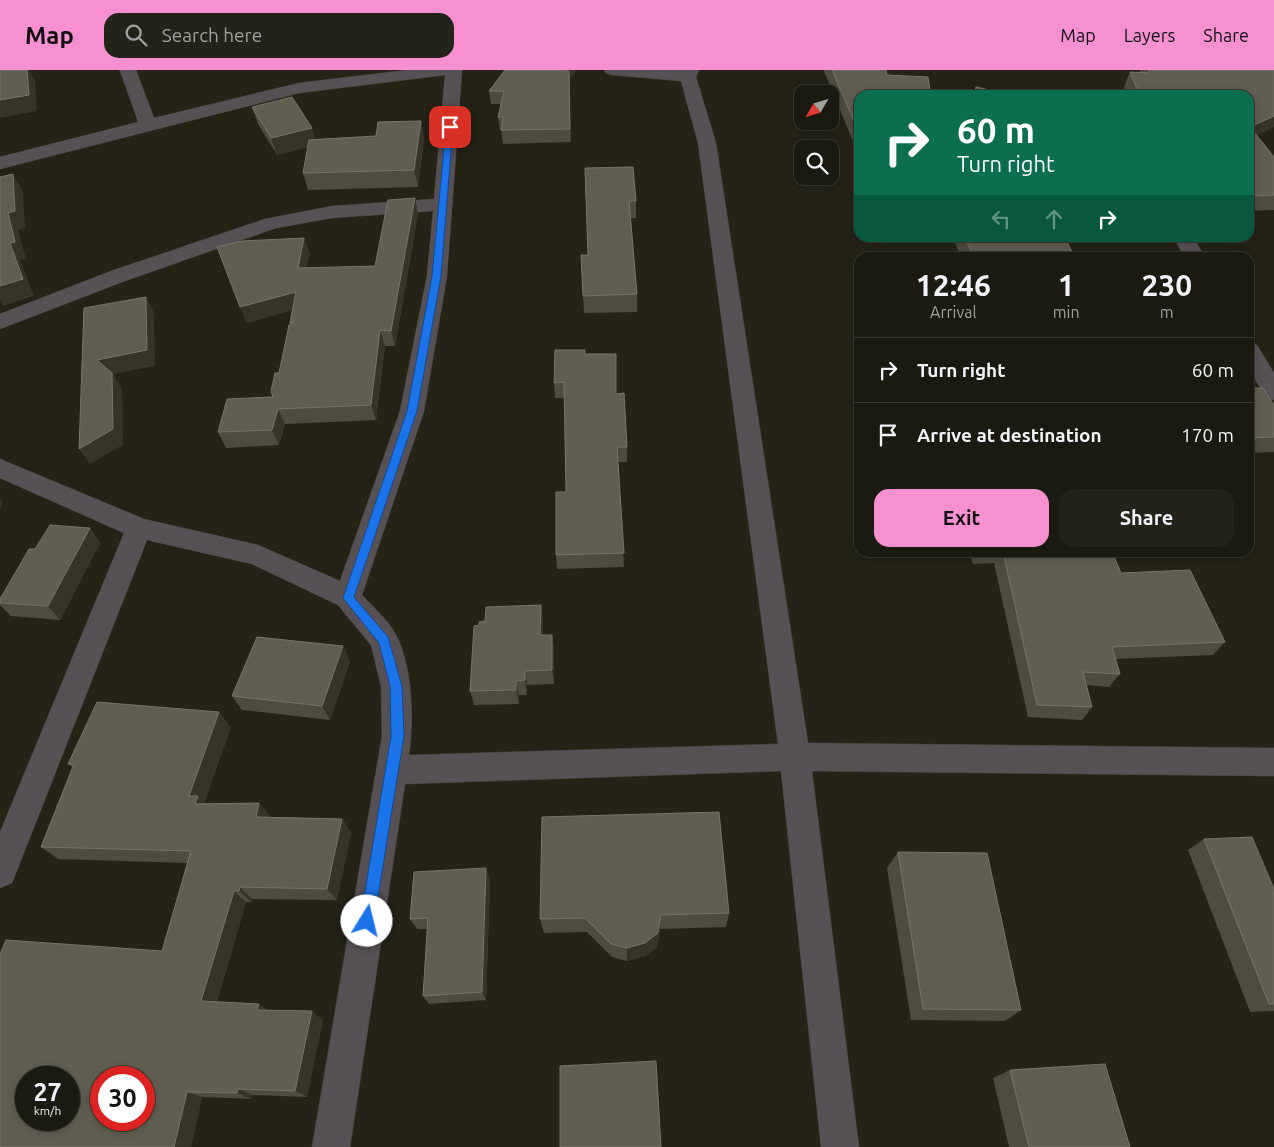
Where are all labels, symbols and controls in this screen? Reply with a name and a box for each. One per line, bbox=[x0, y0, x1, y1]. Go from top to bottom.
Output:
search box bbox=[104, 13, 454, 58]
icon: search bbox=[122, 21, 150, 49]
text: Map bbox=[25, 22, 74, 49]
text: Search here bbox=[162, 24, 262, 46]
text: Map bbox=[1060, 25, 1096, 45]
text: Layers bbox=[1124, 25, 1175, 45]
text: Share bbox=[1203, 25, 1249, 45]
north arrow bbox=[794, 85, 839, 130]
map controls bbox=[794, 85, 839, 185]
pin bbox=[429, 106, 471, 148]
icon: right bbox=[874, 110, 939, 175]
text: 60 m bbox=[957, 110, 1035, 150]
icon: arrive bbox=[436, 113, 464, 141]
button: search bbox=[794, 140, 839, 185]
text: Turn right bbox=[957, 151, 1055, 176]
icon: left bbox=[987, 205, 1015, 233]
icon: ahead bbox=[1040, 205, 1068, 233]
icon: right bbox=[1093, 205, 1121, 233]
text: 12:46 bbox=[916, 268, 991, 302]
text: 1 bbox=[1058, 268, 1075, 302]
text: 230 bbox=[1141, 268, 1192, 302]
text: Arrival bbox=[930, 303, 977, 321]
text: min bbox=[1053, 303, 1080, 321]
text: m bbox=[1160, 303, 1174, 321]
icon: right bbox=[874, 356, 902, 384]
text: Turn right bbox=[917, 359, 1005, 381]
text: 60 m bbox=[1192, 359, 1234, 381]
icon: arrive bbox=[874, 421, 902, 449]
text: Arrive at destination bbox=[917, 424, 1102, 446]
text: 170 m bbox=[1181, 424, 1234, 446]
button: Exit bbox=[874, 489, 1049, 547]
button: Share bbox=[1059, 489, 1234, 547]
position arrow bbox=[340, 894, 392, 946]
speed limit sign: 30 bbox=[90, 1066, 155, 1131]
text: 27 bbox=[33, 1078, 62, 1106]
text: km/h bbox=[34, 1104, 61, 1117]

